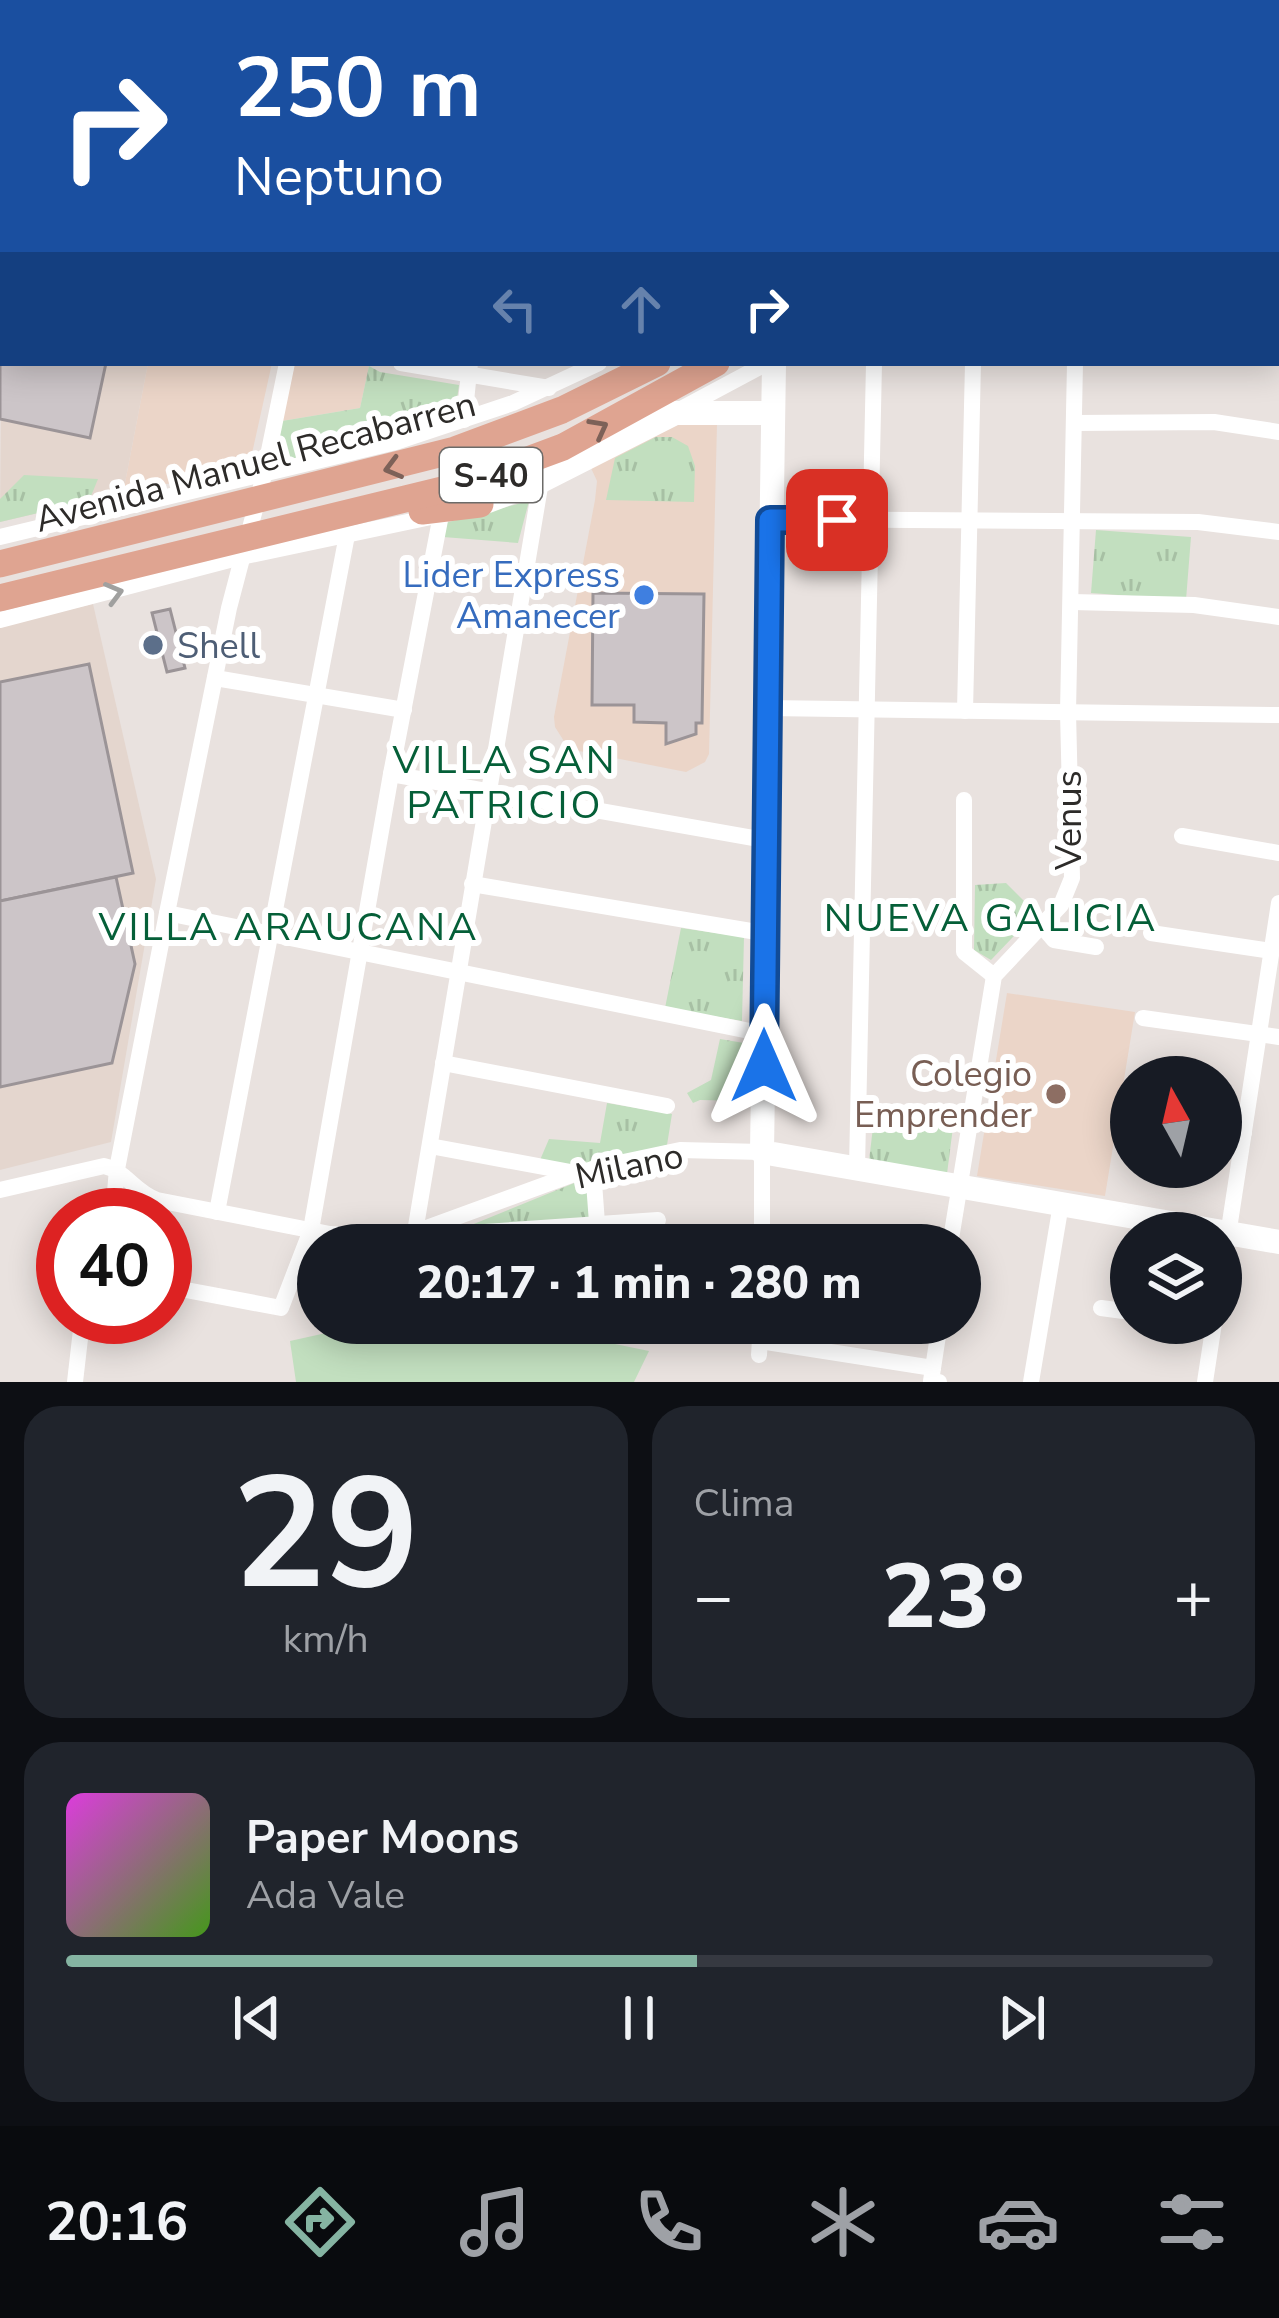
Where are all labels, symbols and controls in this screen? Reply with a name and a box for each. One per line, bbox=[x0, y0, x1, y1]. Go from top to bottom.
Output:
text: 250 m bbox=[234, 31, 482, 146]
icon: right bbox=[36, 48, 192, 204]
text: Neptuno bbox=[234, 140, 444, 214]
icon: left bbox=[482, 276, 548, 342]
icon: ahead bbox=[608, 276, 674, 342]
icon: right bbox=[734, 276, 800, 342]
street label: Avenida Manuel Recabarren bbox=[30, 380, 481, 545]
one-way arrow bbox=[586, 419, 607, 442]
road number: S-40 bbox=[440, 448, 542, 502]
one-way arrow bbox=[383, 454, 403, 479]
pin bbox=[786, 469, 888, 571]
icon: arrive bbox=[804, 487, 870, 553]
place label: Lider Express Amanecer bbox=[403, 551, 620, 641]
one-way arrow bbox=[103, 582, 123, 607]
marker: Lider Express Amanecer bbox=[631, 582, 657, 608]
place label: Shell bbox=[177, 622, 260, 671]
marker: Shell bbox=[140, 632, 166, 658]
district label: VILLA SAN PATRICIO bbox=[391, 734, 618, 832]
street label: Venus bbox=[1045, 770, 1094, 871]
district label: NUEVA GALICIA bbox=[824, 892, 1158, 945]
district label: VILLA ARAUCANA bbox=[98, 901, 479, 954]
position arrow bbox=[701, 1003, 827, 1129]
place label: Colegio Emprender bbox=[854, 1050, 1032, 1140]
north arrow bbox=[1110, 1056, 1242, 1188]
map controls bbox=[1110, 1056, 1242, 1344]
marker: Colegio Emprender bbox=[1043, 1081, 1069, 1107]
street label: Milano bbox=[571, 1131, 688, 1202]
speed limit sign: 40 bbox=[36, 1188, 192, 1344]
button: layers bbox=[1110, 1212, 1242, 1344]
text: 20:17 · 1 min · 280 m bbox=[416, 1253, 862, 1314]
text: 29 bbox=[232, 1428, 419, 1641]
text: Clima bbox=[694, 1477, 794, 1530]
text: 23° bbox=[882, 1536, 1025, 1659]
text: − bbox=[694, 1552, 733, 1642]
text: + bbox=[1173, 1552, 1213, 1642]
text: km/h bbox=[283, 1613, 369, 1666]
text: Paper Moons bbox=[246, 1808, 519, 1869]
text: Ada Vale bbox=[246, 1869, 405, 1922]
icon: previous bbox=[224, 1985, 290, 2051]
icon: pause bbox=[606, 1985, 672, 2051]
icon: next bbox=[989, 1985, 1055, 2051]
icon: directions bbox=[278, 2180, 362, 2264]
icon: music bbox=[453, 2180, 537, 2264]
icon: phone bbox=[627, 2180, 711, 2264]
icon: climate bbox=[801, 2180, 885, 2264]
icon: car bbox=[976, 2180, 1060, 2264]
icon: filters bbox=[1150, 2180, 1234, 2264]
text: 20:16 bbox=[45, 2185, 188, 2259]

